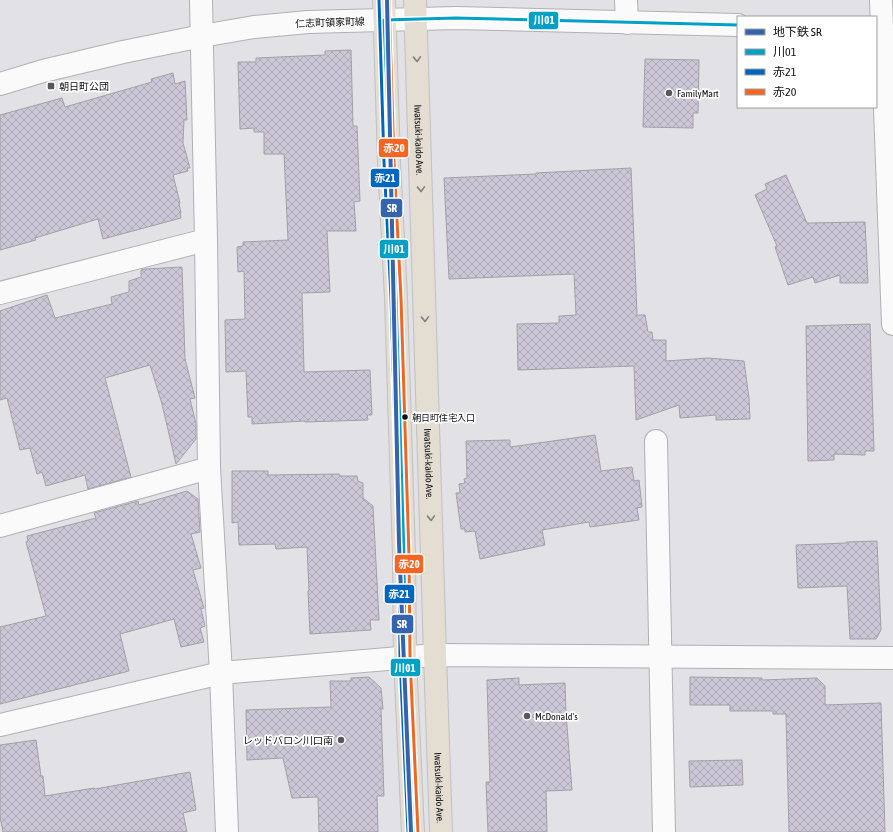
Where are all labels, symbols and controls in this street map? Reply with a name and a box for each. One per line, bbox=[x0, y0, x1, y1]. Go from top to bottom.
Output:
line badge: 川01 bbox=[528, 11, 559, 30]
text: 川01 bbox=[533, 14, 555, 26]
street label: 仁志町領家町線 bbox=[295, 16, 365, 29]
legend bbox=[737, 16, 877, 108]
text: 地下鉄 SR bbox=[773, 25, 822, 39]
text: 川01 bbox=[773, 45, 797, 59]
one-way arrow bbox=[413, 56, 421, 62]
text: 赤21 bbox=[773, 65, 797, 79]
marker: 朝日町公団 bbox=[46, 81, 56, 91]
place label: 朝日町公団 bbox=[59, 81, 109, 92]
text: 赤20 bbox=[773, 85, 797, 99]
marker: FamilyMart bbox=[664, 88, 674, 98]
place label: FamilyMart bbox=[677, 88, 719, 99]
street label: Iwatsuki-kaido Ave. bbox=[412, 104, 425, 176]
line badge: 赤20 bbox=[378, 138, 409, 158]
text: 赤20 bbox=[383, 142, 405, 154]
line badge: 赤21 bbox=[370, 168, 400, 188]
text: 赤21 bbox=[374, 172, 396, 184]
one-way arrow bbox=[417, 186, 425, 192]
line badge: SR bbox=[380, 198, 403, 218]
text: SR bbox=[387, 202, 398, 214]
line badge: 川01 bbox=[379, 239, 409, 259]
text: 川01 bbox=[383, 243, 405, 255]
one-way arrow bbox=[420, 316, 429, 322]
marker: 朝日町住宅入口 bbox=[400, 412, 410, 422]
place label: 朝日町住宅入口 bbox=[412, 413, 475, 423]
street label: Iwatsuki-kaido Ave. bbox=[422, 428, 435, 500]
one-way arrow bbox=[427, 515, 435, 521]
line badge: 赤20 bbox=[394, 554, 424, 574]
text: 赤20 bbox=[398, 558, 420, 570]
line badge: 赤21 bbox=[384, 584, 415, 604]
text: 赤21 bbox=[388, 588, 410, 600]
line badge: SR bbox=[391, 614, 414, 634]
text: SR bbox=[397, 618, 408, 630]
line badge: 川01 bbox=[390, 658, 421, 677]
text: 川01 bbox=[394, 662, 416, 674]
marker: McDonald's bbox=[522, 711, 532, 721]
place label: McDonald's bbox=[535, 711, 578, 722]
place label: レッドバロン川口南 bbox=[243, 735, 333, 746]
marker: レッドバロン川口南 bbox=[336, 735, 346, 745]
street label: Iwatsuki-kaido Ave. bbox=[432, 752, 446, 823]

